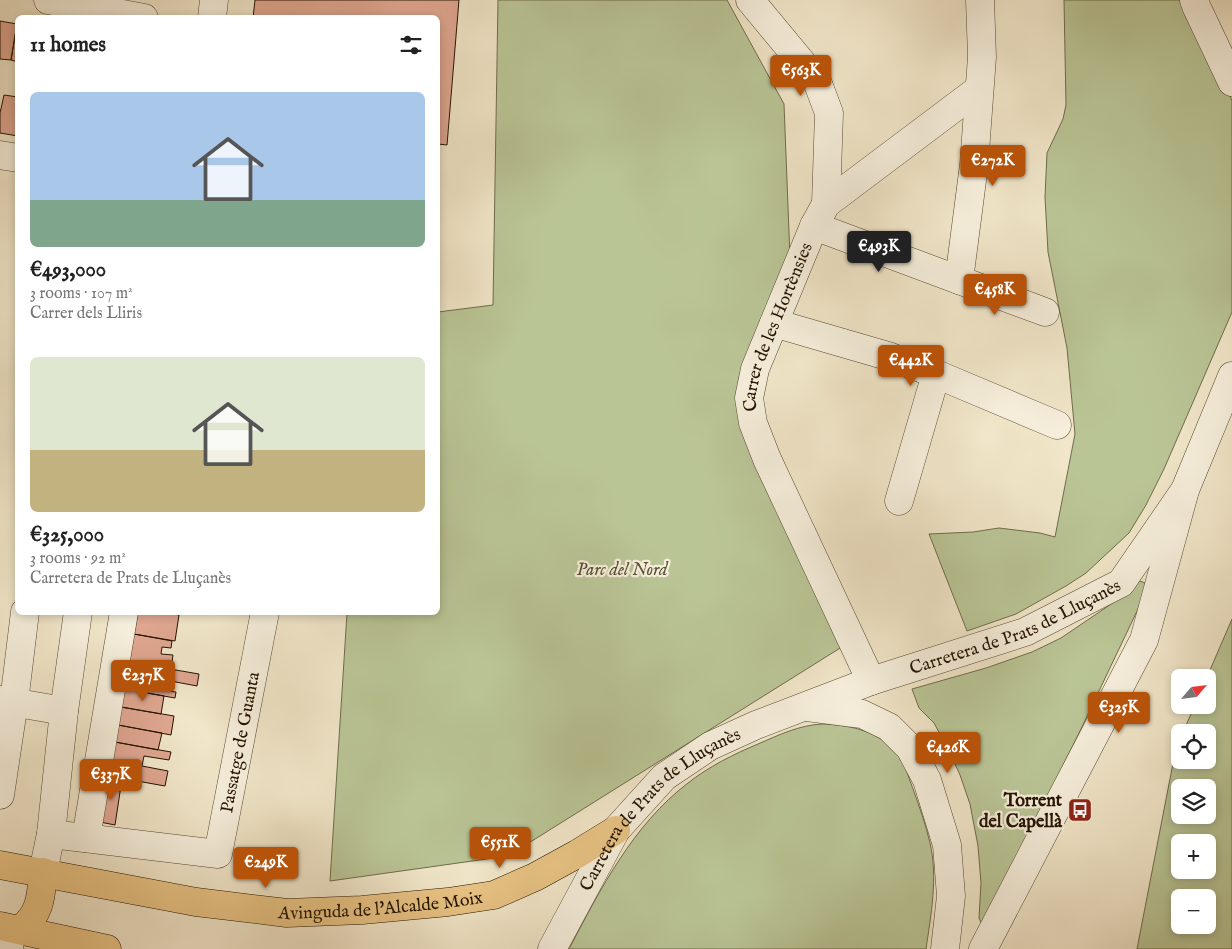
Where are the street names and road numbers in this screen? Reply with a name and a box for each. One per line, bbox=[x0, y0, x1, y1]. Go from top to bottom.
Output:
street label: Carrer de les Hortènsies bbox=[739, 240, 819, 413]
street label: Carretera de Prats de Lluçanès bbox=[907, 575, 1125, 681]
street label: Passatge de Guanta bbox=[216, 670, 266, 815]
street label: Carretera de Prats de Lluçanès bbox=[575, 724, 745, 895]
street label: Avinguda de l'Alcalde Moix bbox=[276, 887, 485, 926]

